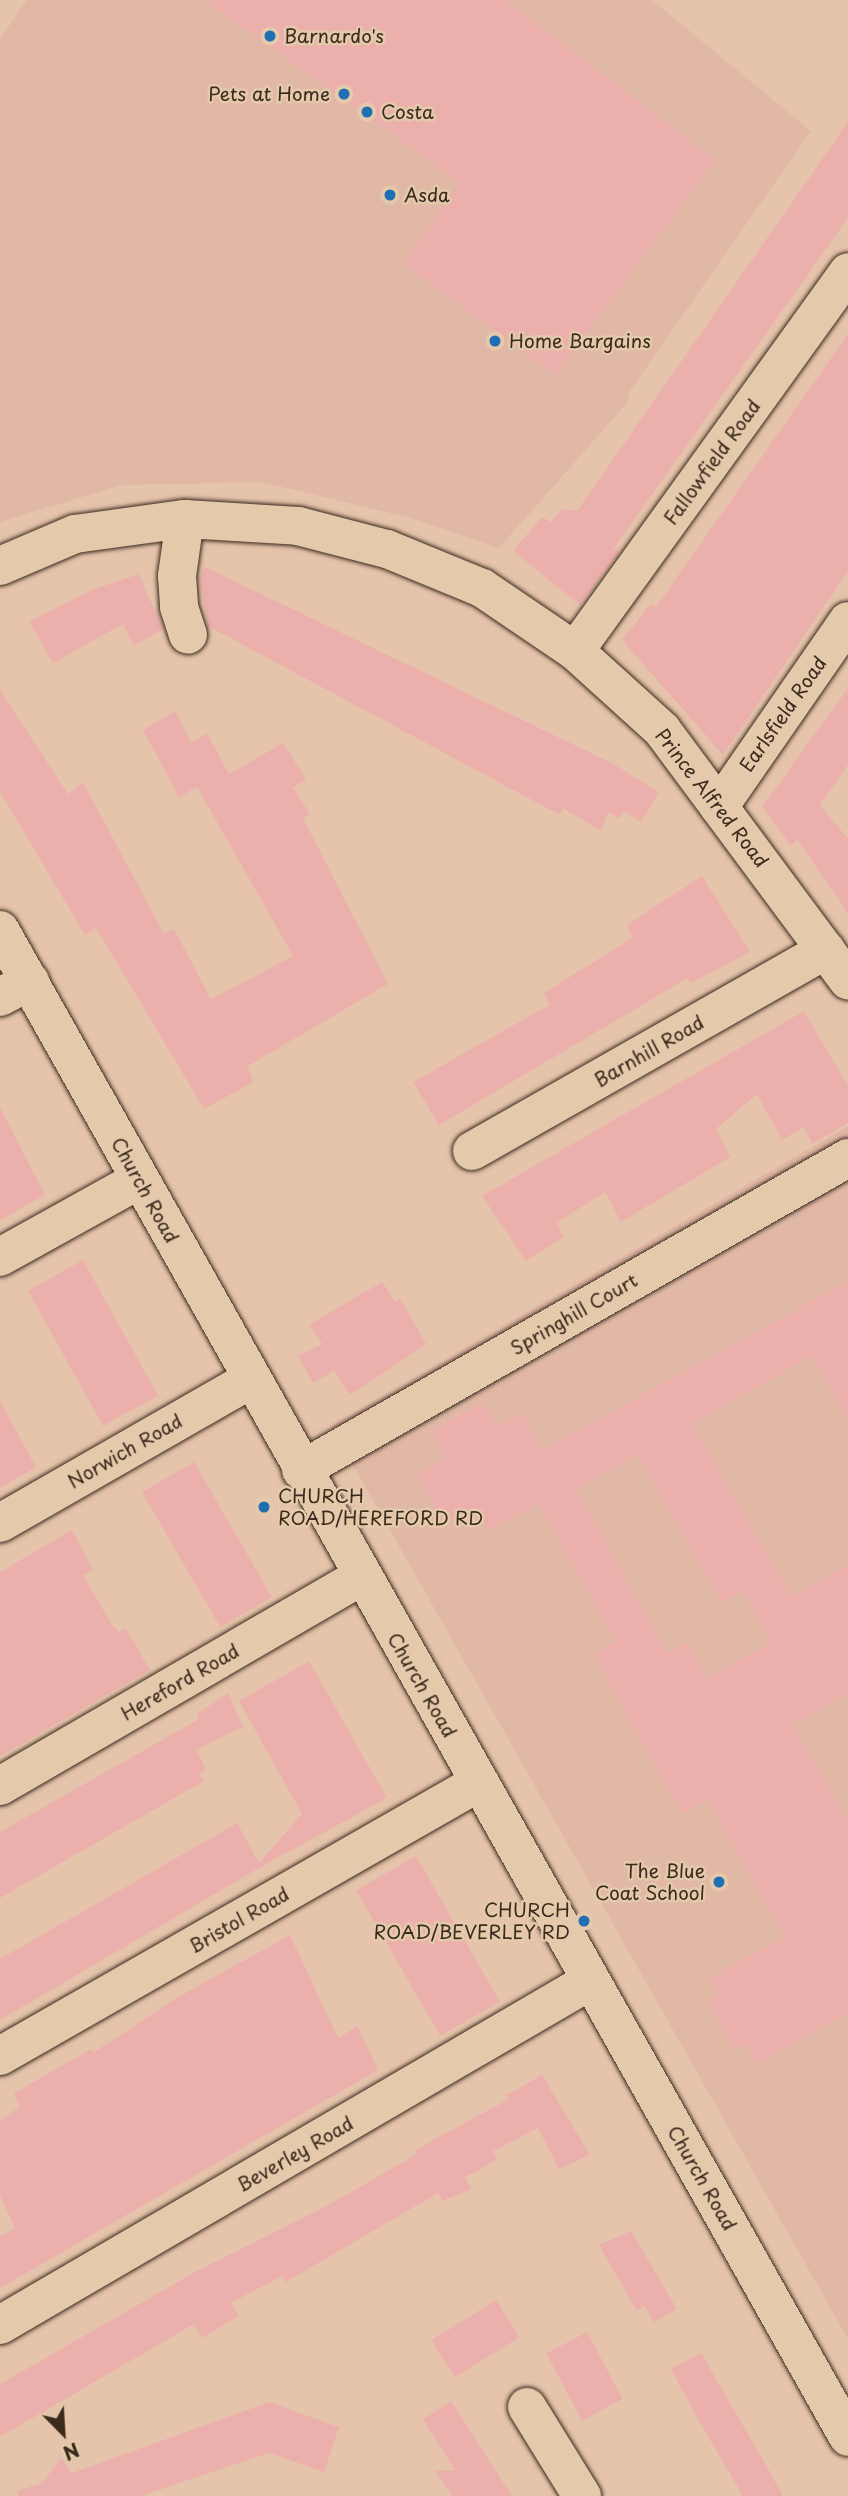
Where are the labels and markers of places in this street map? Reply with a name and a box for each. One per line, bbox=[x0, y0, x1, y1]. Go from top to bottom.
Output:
place label: Barnardo's bbox=[284, 25, 384, 47]
marker: Barnardo's bbox=[262, 28, 278, 44]
place label: Pets at Home bbox=[207, 83, 330, 105]
marker: Pets at Home bbox=[336, 86, 352, 102]
place label: Costa bbox=[381, 101, 434, 123]
marker: Costa bbox=[359, 104, 375, 120]
place label: Asda bbox=[404, 184, 450, 206]
marker: Asda bbox=[382, 187, 398, 203]
place label: Home Bargains bbox=[509, 330, 651, 352]
marker: Home Bargains bbox=[487, 333, 503, 349]
place label: CHURCH ROAD/HEREFORD RD bbox=[278, 1485, 483, 1529]
marker: CHURCH ROAD/HEREFORD RD bbox=[256, 1499, 272, 1515]
place label: The Blue Coat School bbox=[595, 1860, 705, 1904]
marker: The Blue Coat School bbox=[711, 1874, 727, 1890]
place label: CHURCH ROAD/BEVERLEY RD bbox=[372, 1899, 570, 1943]
marker: CHURCH ROAD/BEVERLEY RD bbox=[576, 1913, 592, 1929]

